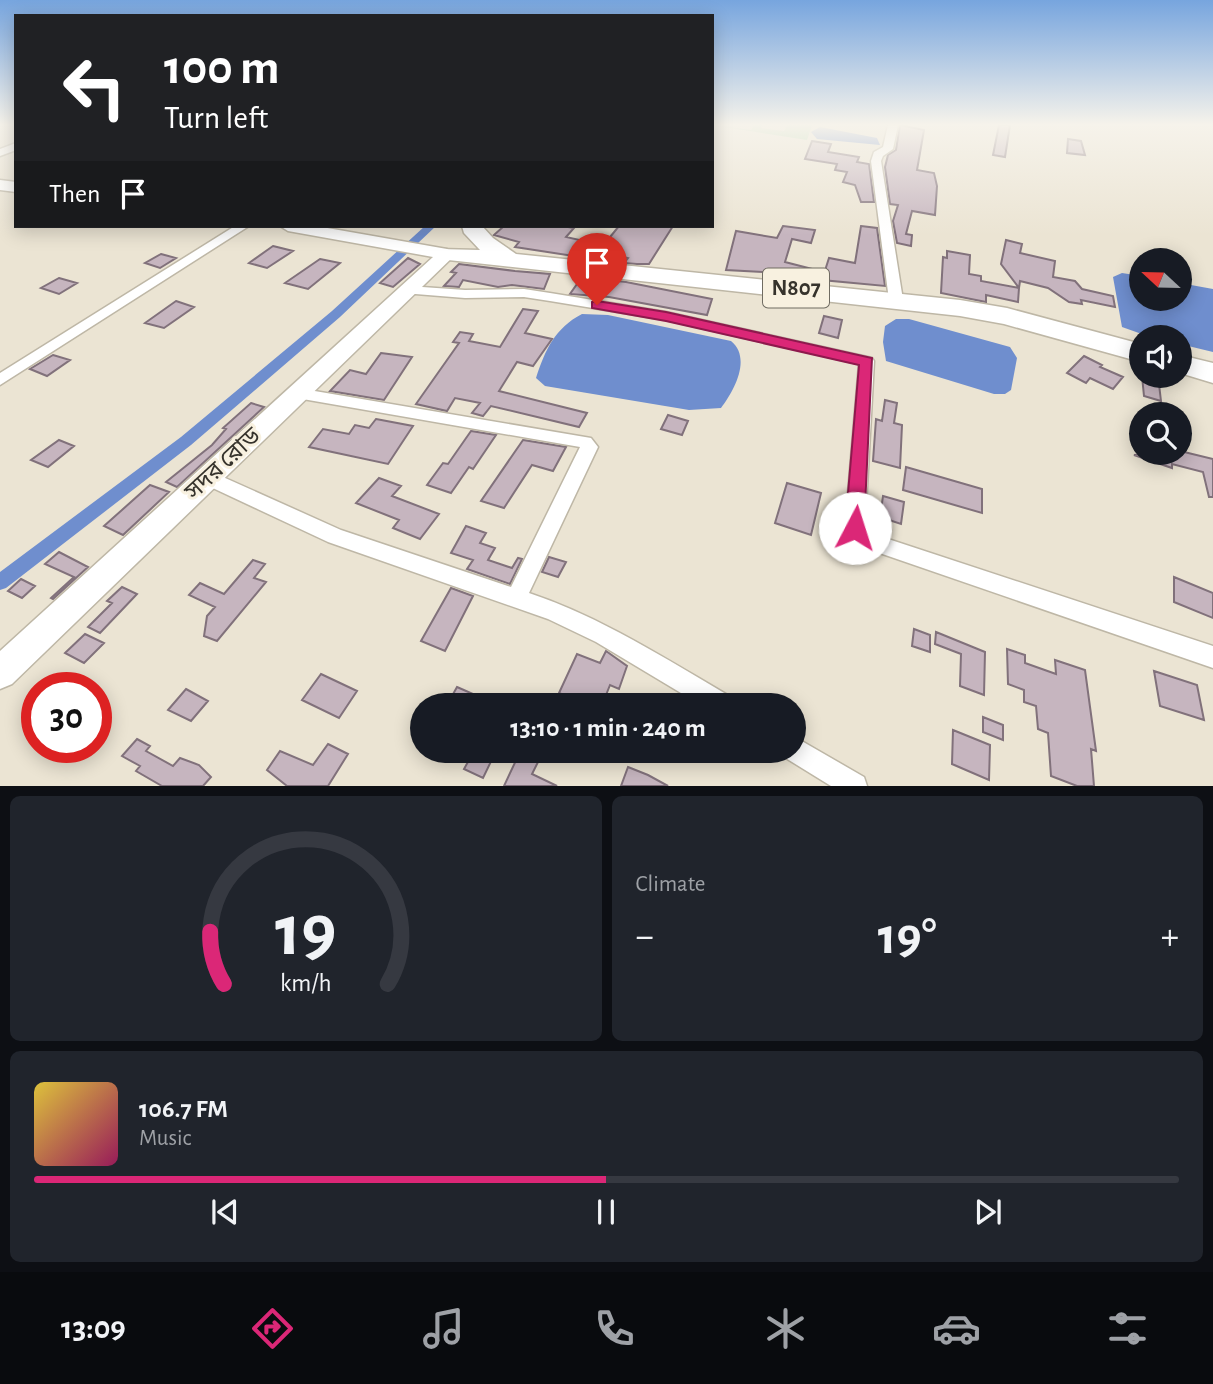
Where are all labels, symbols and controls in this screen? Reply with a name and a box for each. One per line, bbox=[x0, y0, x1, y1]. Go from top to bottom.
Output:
icon: left bbox=[49, 42, 140, 133]
text: 100 m bbox=[164, 44, 280, 93]
text: Turn left bbox=[164, 102, 268, 134]
icon: arrive bbox=[114, 175, 152, 213]
text: Then bbox=[49, 181, 100, 207]
pin bbox=[567, 233, 627, 305]
icon: arrive bbox=[578, 244, 616, 282]
north arrow bbox=[1129, 248, 1192, 312]
map controls bbox=[1129, 248, 1192, 465]
road number: N807 bbox=[763, 268, 829, 308]
button: sound bbox=[1129, 325, 1192, 388]
button: search bbox=[1129, 402, 1192, 465]
street label: সদর রোড bbox=[180, 423, 266, 505]
position arrow bbox=[818, 491, 892, 565]
speed limit sign: 30 bbox=[21, 672, 112, 763]
text: 13:10 · 1 min · 240 m bbox=[510, 715, 706, 741]
text: Climate bbox=[636, 873, 705, 896]
text: 19 bbox=[275, 897, 336, 970]
text: 19° bbox=[878, 911, 937, 963]
text: − bbox=[636, 918, 654, 956]
text: + bbox=[1161, 918, 1179, 956]
text: km/h bbox=[280, 971, 332, 996]
text: 106.7 FM bbox=[139, 1096, 228, 1122]
text: Music bbox=[139, 1127, 191, 1150]
icon: previous bbox=[206, 1193, 244, 1231]
icon: pause bbox=[587, 1193, 625, 1231]
icon: next bbox=[969, 1193, 1007, 1231]
icon: directions bbox=[248, 1304, 297, 1353]
icon: music bbox=[419, 1304, 468, 1353]
icon: phone bbox=[590, 1304, 639, 1353]
icon: climate bbox=[761, 1304, 810, 1353]
icon: car bbox=[932, 1304, 981, 1353]
icon: filters bbox=[1103, 1304, 1152, 1353]
text: 13:09 bbox=[61, 1312, 126, 1344]

